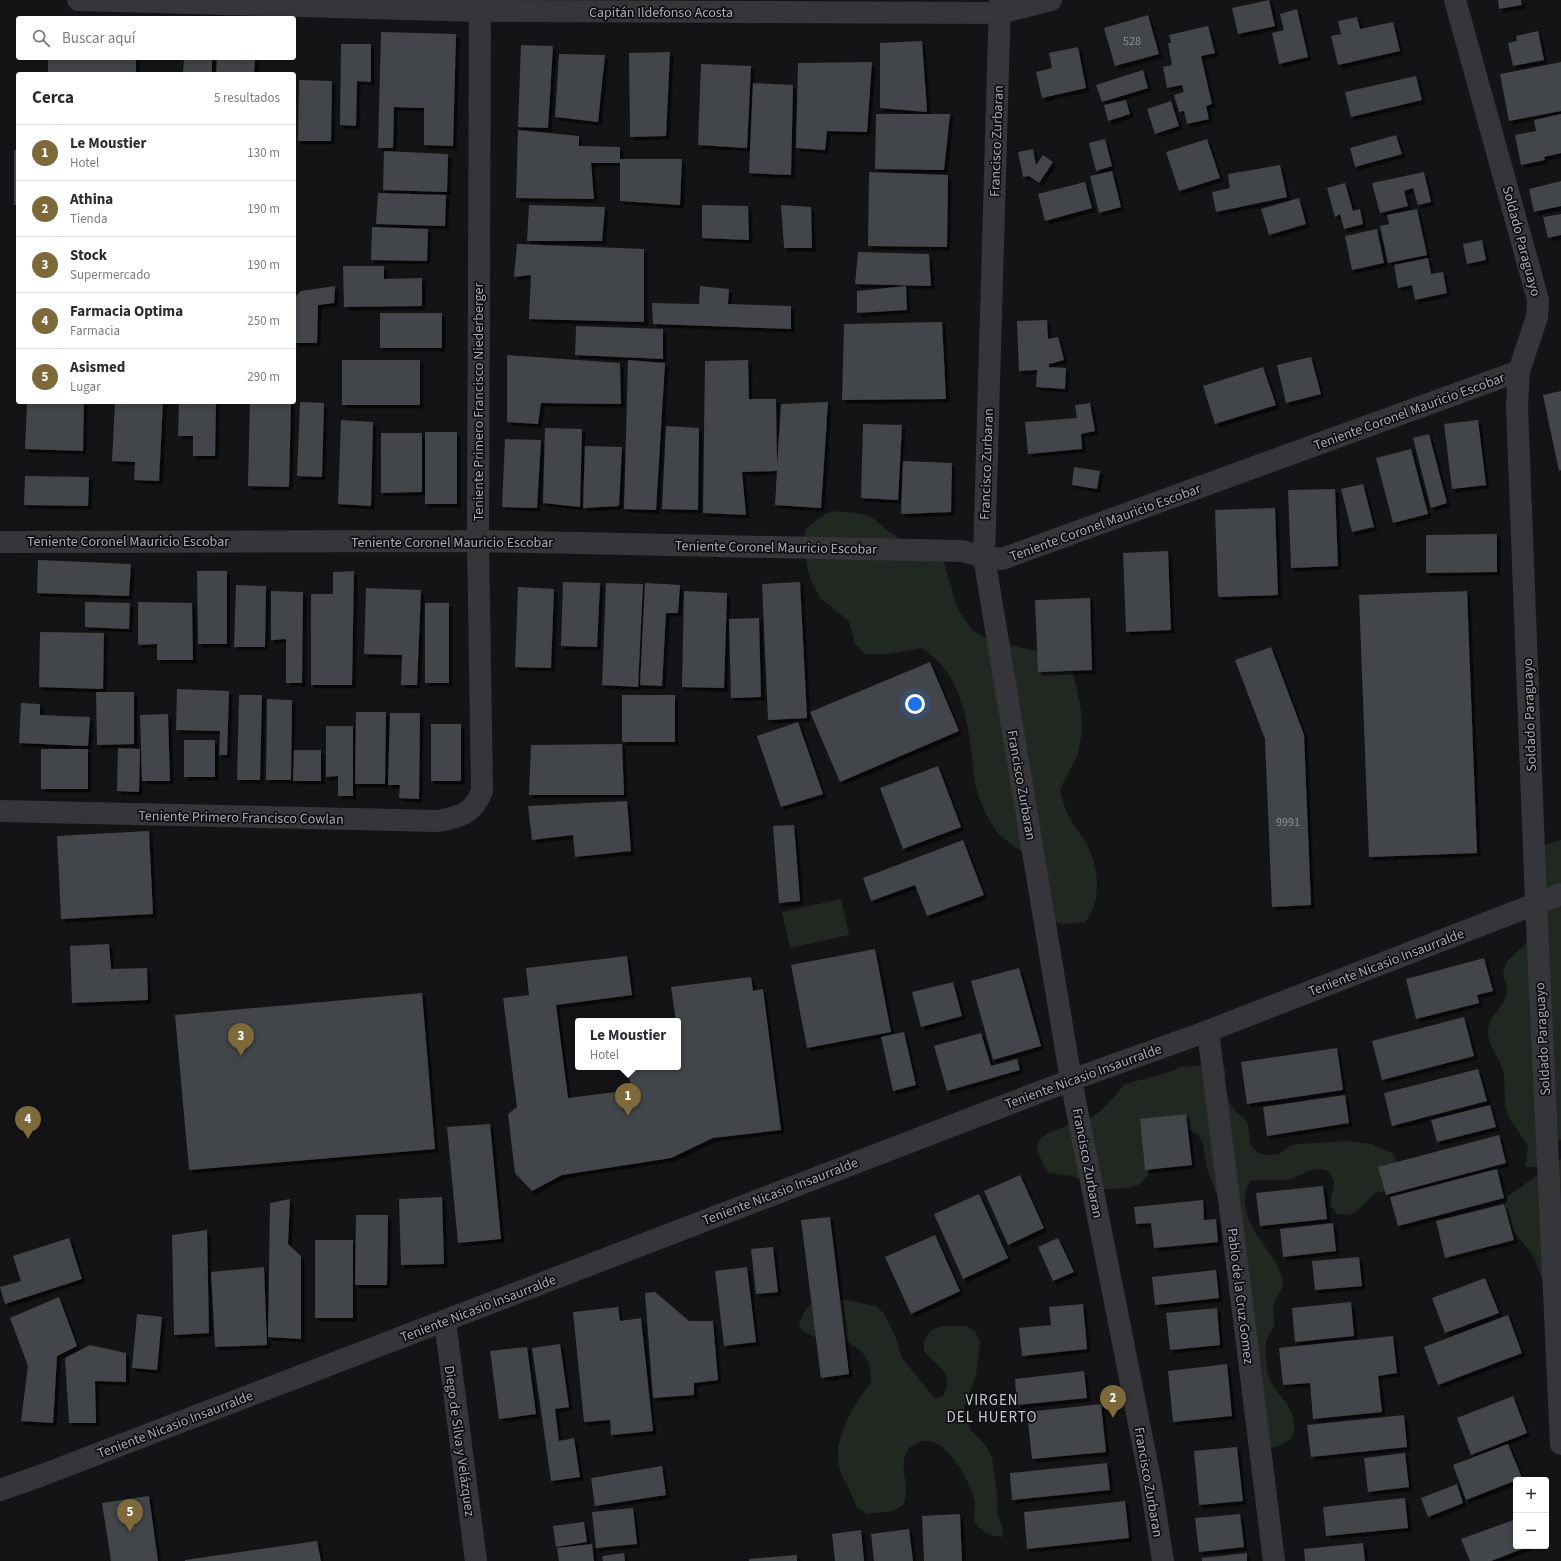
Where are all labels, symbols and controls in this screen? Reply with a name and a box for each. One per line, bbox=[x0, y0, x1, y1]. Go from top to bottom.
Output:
street label: Capitán Ildefonso Acosta bbox=[589, 3, 733, 23]
search box bbox=[16, 16, 296, 60]
icon: search bbox=[30, 27, 52, 49]
text: Buscar aquí bbox=[62, 28, 135, 49]
house number: 528 bbox=[1123, 33, 1141, 50]
street label: Francisco Zurbaran bbox=[985, 85, 1009, 197]
text: Cerca bbox=[32, 86, 74, 110]
text: 5 resultados bbox=[214, 89, 280, 107]
text: Le Moustier bbox=[70, 133, 147, 154]
text: 1 bbox=[42, 144, 48, 162]
text: 130 m bbox=[247, 144, 280, 162]
text: Hotel bbox=[70, 154, 99, 172]
street label: Soldado Paraguayo bbox=[1497, 184, 1545, 299]
text: Athina bbox=[70, 189, 113, 210]
text: 2 bbox=[42, 200, 48, 218]
text: 190 m bbox=[247, 200, 280, 218]
text: Tienda bbox=[70, 210, 108, 228]
text: Stock bbox=[70, 245, 107, 266]
text: 3 bbox=[42, 256, 48, 274]
text: 190 m bbox=[247, 256, 280, 274]
text: Supermercado bbox=[70, 266, 150, 284]
street label: Teniente Primero Francisco Niederberger bbox=[469, 283, 489, 521]
text: Farmacia Optima bbox=[70, 301, 183, 322]
text: 4 bbox=[42, 312, 48, 330]
text: 250 m bbox=[247, 312, 280, 330]
text: Farmacia bbox=[70, 322, 120, 340]
text: Asismed bbox=[70, 357, 125, 378]
text: 5 bbox=[42, 368, 48, 386]
text: 290 m bbox=[247, 368, 280, 386]
street label: Teniente Coronel Mauricio Escobar bbox=[1311, 368, 1508, 456]
text: Lugar bbox=[70, 378, 101, 396]
street label: Francisco Zurbaran bbox=[975, 408, 999, 520]
street label: Teniente Coronel Mauricio Escobar bbox=[1007, 479, 1204, 567]
street label: Teniente Coronel Mauricio Escobar bbox=[27, 532, 229, 552]
street label: Teniente Coronel Mauricio Escobar bbox=[351, 533, 553, 553]
street label: Teniente Coronel Mauricio Escobar bbox=[675, 536, 877, 560]
street label: Soldado Paraguayo bbox=[1518, 658, 1542, 772]
your location bbox=[905, 694, 925, 714]
street label: Francisco Zurbaran bbox=[1001, 728, 1041, 842]
street label: Teniente Primero Francisco Cowlan bbox=[138, 806, 344, 830]
house number: 9991 bbox=[1276, 814, 1300, 831]
street label: Teniente Nicasio Insaurralde bbox=[1305, 924, 1467, 1002]
street label: Soldado Paraguayo bbox=[1530, 982, 1556, 1096]
popup bbox=[575, 1018, 681, 1070]
pin: 3 bbox=[228, 1023, 254, 1056]
text: Le Moustier bbox=[590, 1025, 666, 1046]
street label: Teniente Nicasio Insaurralde bbox=[1002, 1039, 1165, 1115]
text: Hotel bbox=[590, 1046, 619, 1064]
pin: 1 bbox=[615, 1083, 641, 1116]
pin: 4 bbox=[15, 1106, 41, 1139]
street label: Francisco Zurbaran bbox=[1067, 1107, 1107, 1220]
street label: Teniente Nicasio Insaurralde bbox=[699, 1153, 861, 1231]
street label: Pablo de la Cruz Gomez bbox=[1222, 1227, 1258, 1365]
street label: Teniente Nicasio Insaurralde bbox=[397, 1270, 559, 1348]
street label: Diego de Silva y Velázquez bbox=[439, 1364, 480, 1518]
pin: 2 bbox=[1100, 1385, 1126, 1418]
street label: Teniente Nicasio Insaurralde bbox=[94, 1386, 256, 1464]
district label: VIRGEN DEL HUERTO bbox=[947, 1390, 1037, 1428]
street label: Francisco Zurbaran bbox=[1128, 1425, 1168, 1539]
map controls bbox=[1513, 1477, 1549, 1549]
button: + bbox=[1513, 1477, 1549, 1513]
pin: 5 bbox=[117, 1499, 143, 1532]
button: − bbox=[1513, 1513, 1549, 1549]

